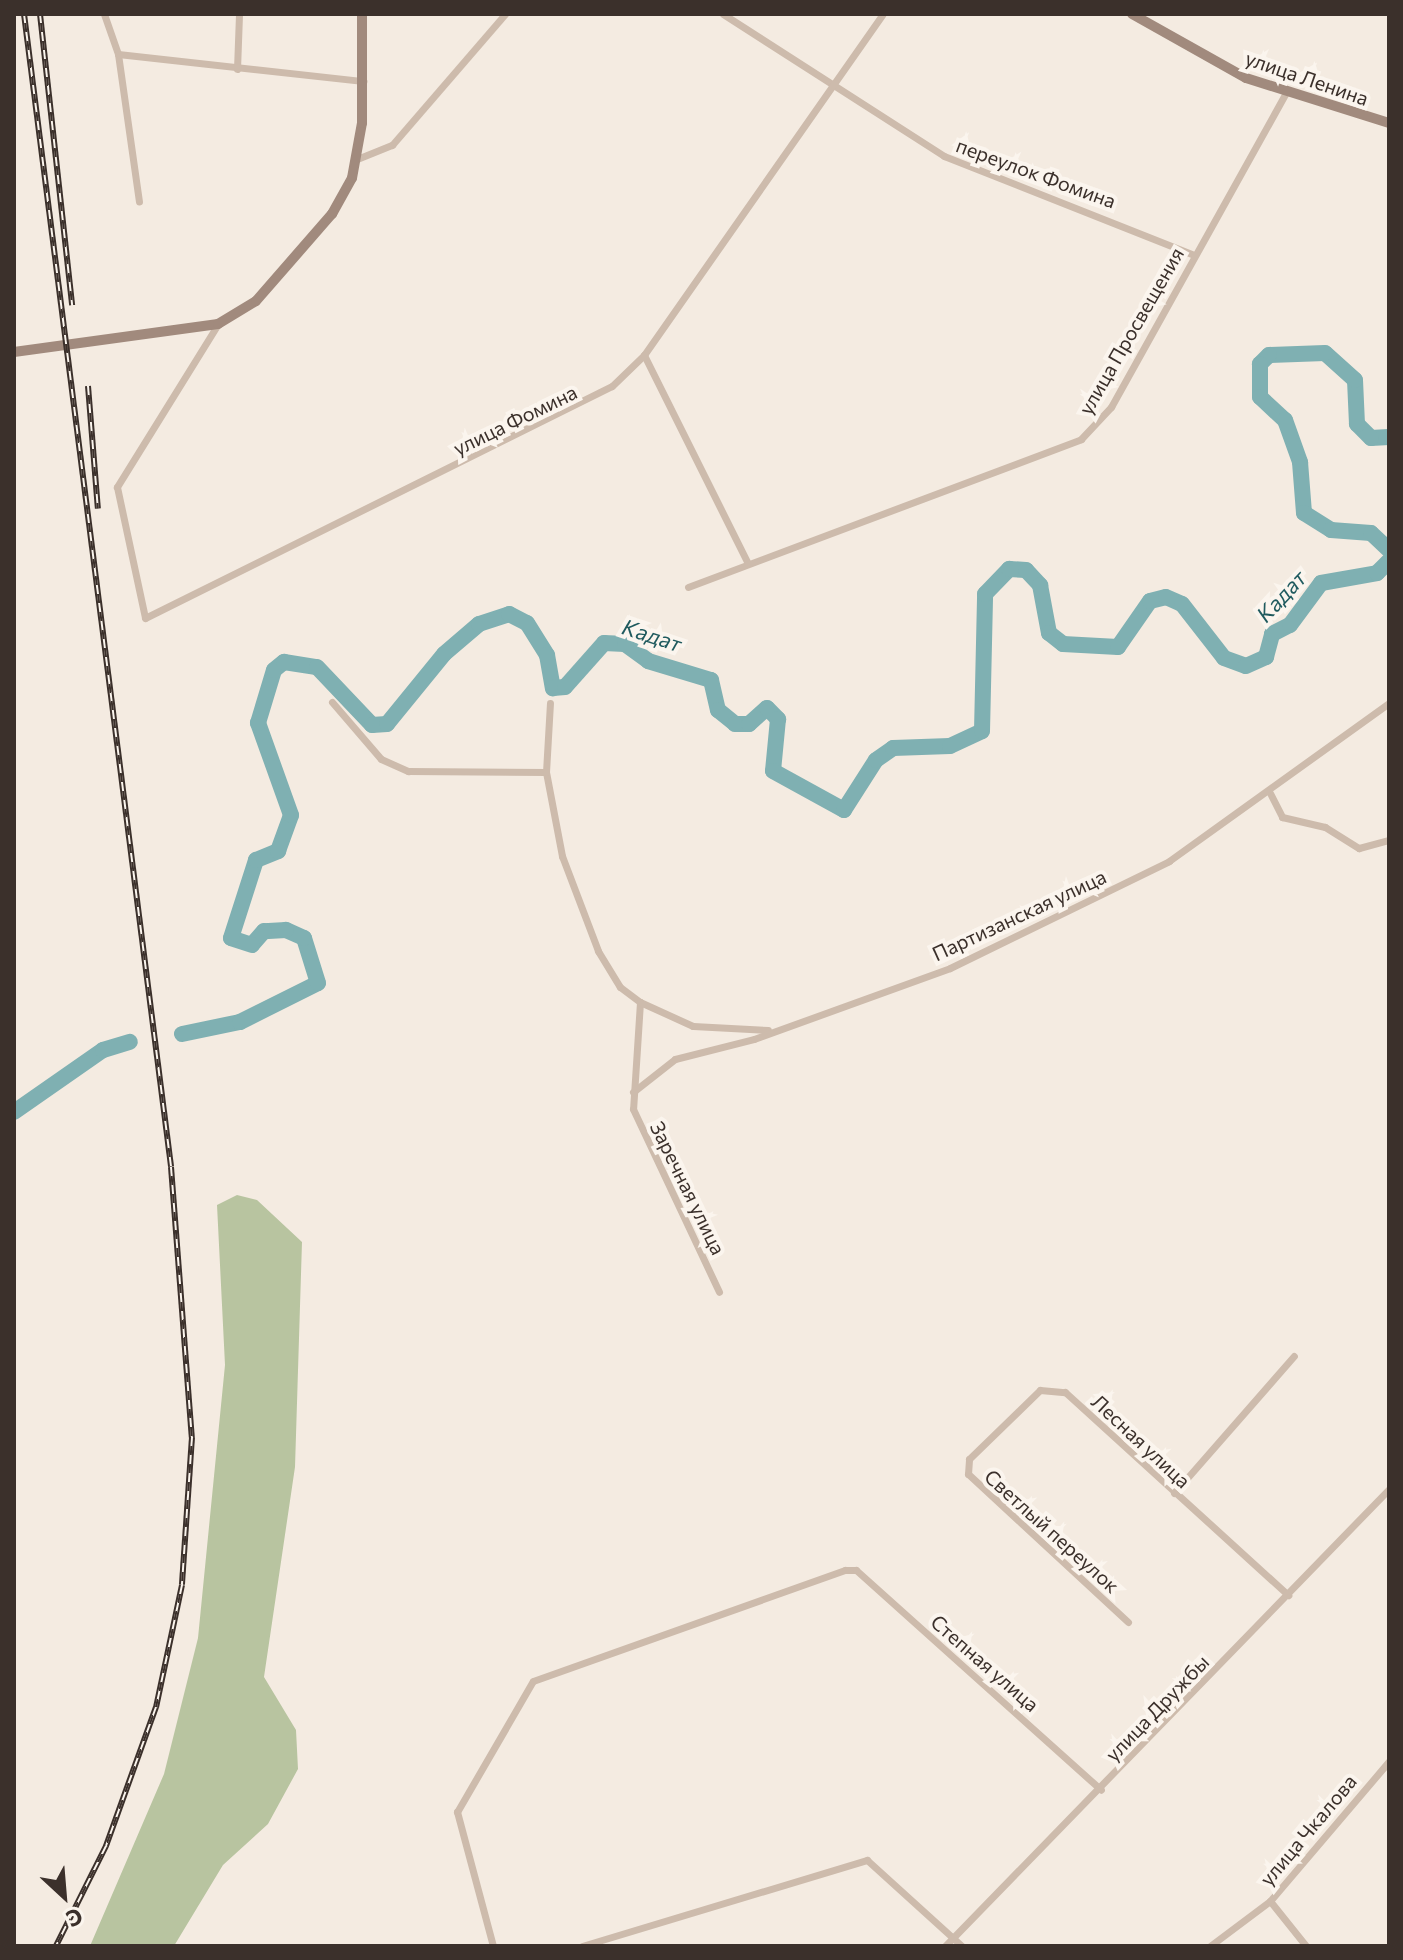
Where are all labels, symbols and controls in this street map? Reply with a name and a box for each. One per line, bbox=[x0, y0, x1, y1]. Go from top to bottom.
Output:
street label: улица Ленина bbox=[1242, 46, 1372, 110]
street label: переулок Фомина bbox=[953, 133, 1119, 213]
street label: улица Просвещения bbox=[1073, 243, 1189, 419]
street label: улица Фомина bbox=[449, 380, 581, 460]
water label: Кадат bbox=[1251, 565, 1311, 627]
water label: Кадат bbox=[619, 613, 685, 657]
street label: Партизанская улица bbox=[928, 864, 1110, 966]
street label: Заречная улица bbox=[645, 1117, 731, 1259]
street label: Лесная улица bbox=[1087, 1389, 1195, 1493]
street label: Светлый переулок bbox=[980, 1464, 1124, 1598]
street label: Степная улица bbox=[926, 1610, 1044, 1716]
street label: улица Дружбы bbox=[1100, 1650, 1214, 1766]
street label: улица Чкалова bbox=[1255, 1770, 1361, 1890]
north arrow bbox=[24, 1856, 104, 1936]
text: С bbox=[62, 1903, 87, 1933]

